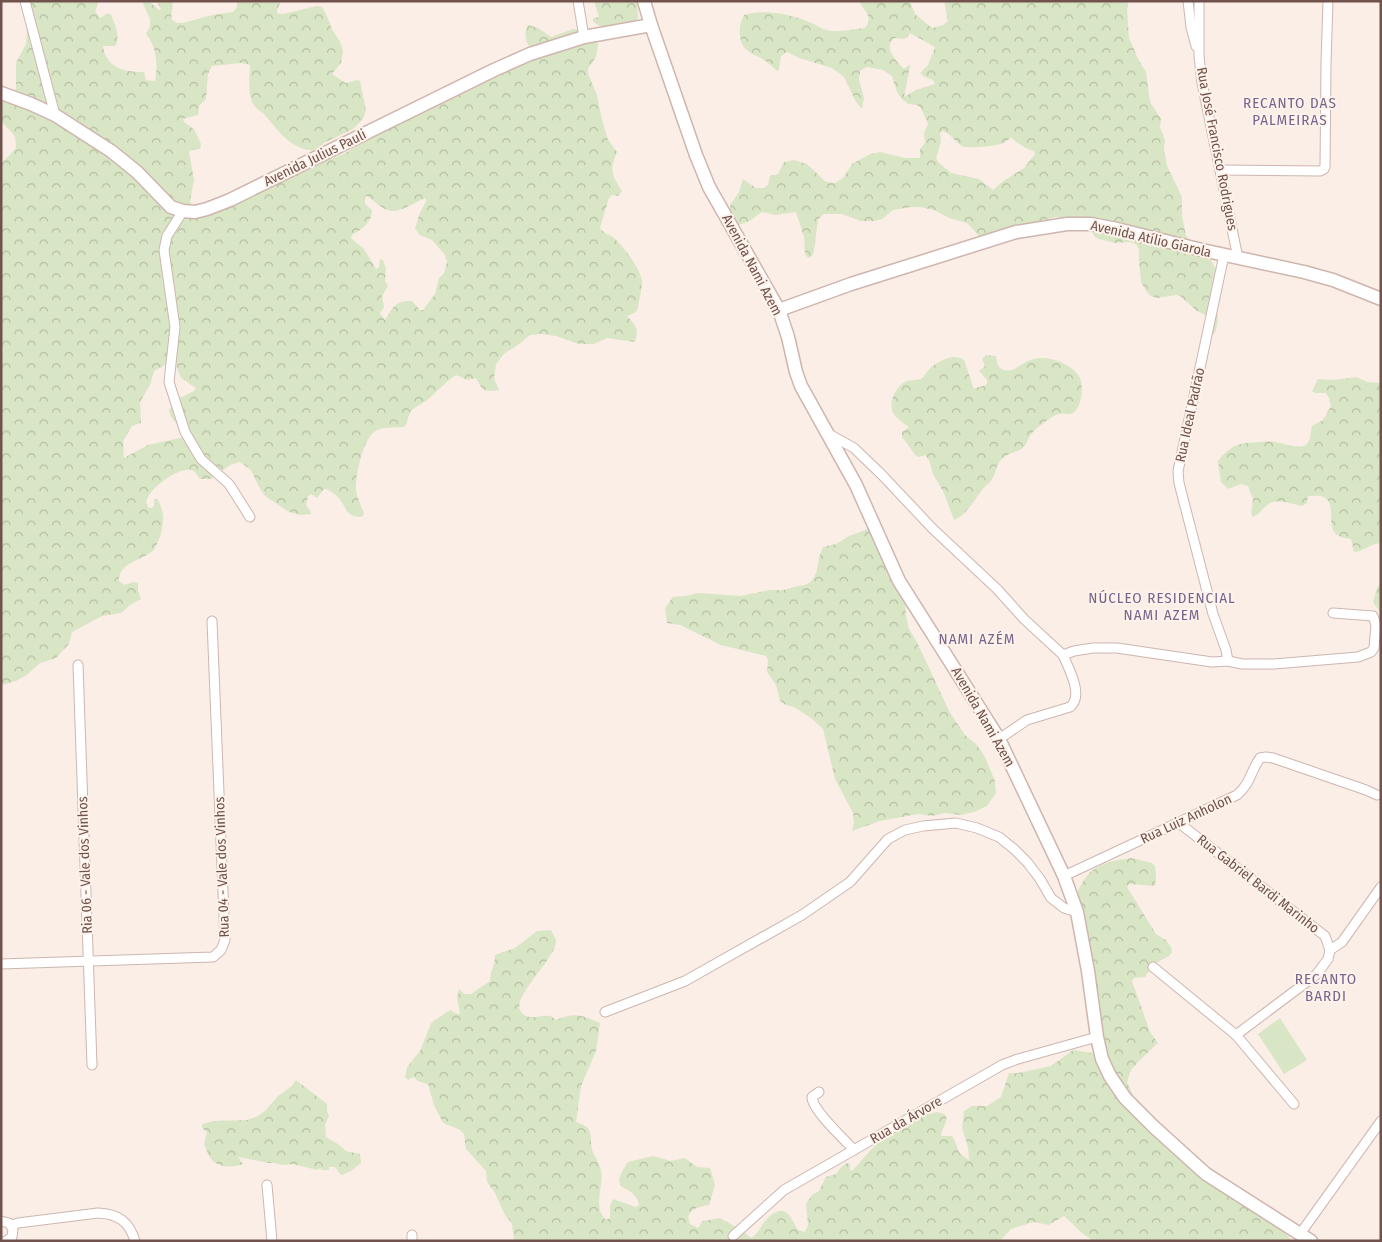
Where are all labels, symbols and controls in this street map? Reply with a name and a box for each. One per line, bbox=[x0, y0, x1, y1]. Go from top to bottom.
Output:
street label: Rua José Francisco Rodrigues bbox=[1193, 66, 1241, 232]
district label: RECANTO DAS PALMEIRAS bbox=[1243, 94, 1337, 129]
street label: Avenida Julius Pauli bbox=[261, 126, 369, 190]
street label: Avenida Nami Azem bbox=[718, 211, 786, 319]
street label: Avenida Atílio Giarola bbox=[1089, 217, 1213, 261]
street label: Rua Ideal Padrão bbox=[1172, 366, 1208, 464]
district label: NÚCLEO RESIDENCIAL NAMI AZEM bbox=[1088, 589, 1236, 624]
district label: NAMI AZÉM bbox=[939, 630, 1015, 648]
street label: Avenida Nami Azem bbox=[948, 664, 1018, 770]
street label: Rua Luiz Anholon bbox=[1138, 790, 1234, 848]
street label: Ria 06 - Vale dos Vinhos bbox=[74, 796, 96, 934]
street label: Rua 04 - Vale dos Vinhos bbox=[211, 796, 233, 938]
street label: Rua Gabriel Bardi Marinho bbox=[1193, 831, 1323, 937]
district label: RECANTO BARDI bbox=[1295, 970, 1357, 1005]
street label: Rua da Árvore bbox=[867, 1092, 945, 1147]

